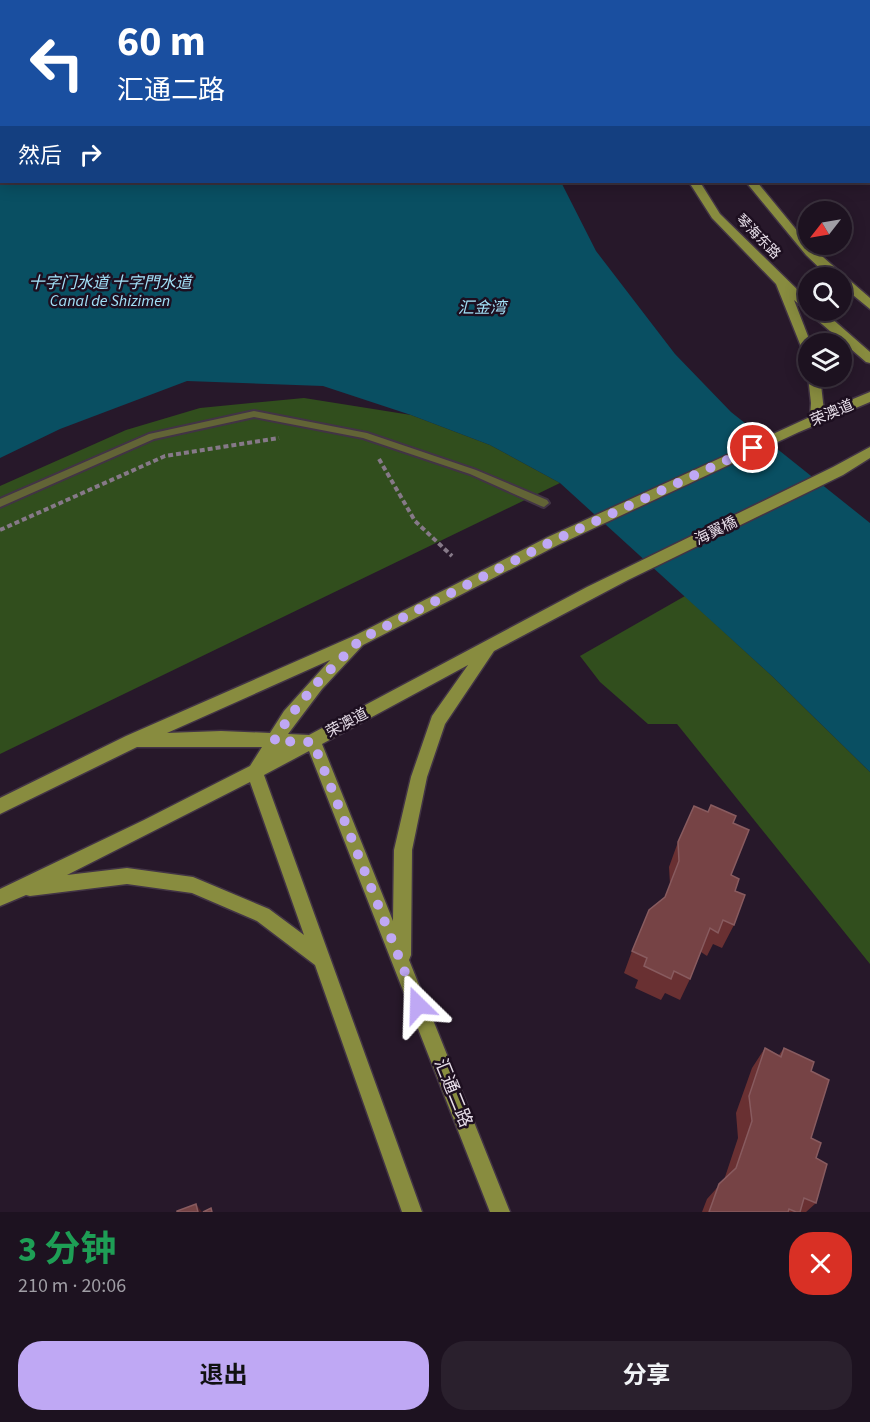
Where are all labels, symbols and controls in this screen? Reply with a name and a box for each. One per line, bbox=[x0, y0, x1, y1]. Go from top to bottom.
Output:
text: 60 m bbox=[117, 12, 206, 72]
icon: left bbox=[18, 24, 96, 102]
text: 汇通二路 bbox=[117, 71, 225, 110]
icon: right bbox=[74, 138, 107, 171]
text: 然后 bbox=[18, 140, 62, 172]
north arrow bbox=[798, 201, 852, 255]
map controls bbox=[798, 201, 852, 387]
street label: 琴海东路 bbox=[731, 210, 785, 264]
button: search bbox=[798, 267, 852, 321]
water label: 十字门水道 十字門水道 Canal de Shizimen bbox=[28, 272, 194, 312]
water label: 汇金湾 bbox=[458, 297, 509, 319]
button: layers bbox=[798, 333, 852, 387]
street label: 荣澳道 bbox=[807, 395, 857, 431]
pin bbox=[727, 422, 778, 473]
icon: arrive bbox=[736, 431, 769, 464]
street label: 海翼橋 bbox=[691, 512, 741, 550]
street label: 荣澳道 bbox=[322, 703, 372, 743]
position arrow bbox=[386, 973, 450, 1037]
street label: 汇通二路 bbox=[428, 1055, 478, 1131]
text: 3 分钟 bbox=[18, 1224, 116, 1275]
button: close bbox=[789, 1232, 852, 1295]
text: 210 m · 20:06 bbox=[18, 1272, 126, 1300]
button: 退出 bbox=[18, 1341, 429, 1410]
button: 分享 bbox=[441, 1341, 852, 1410]

